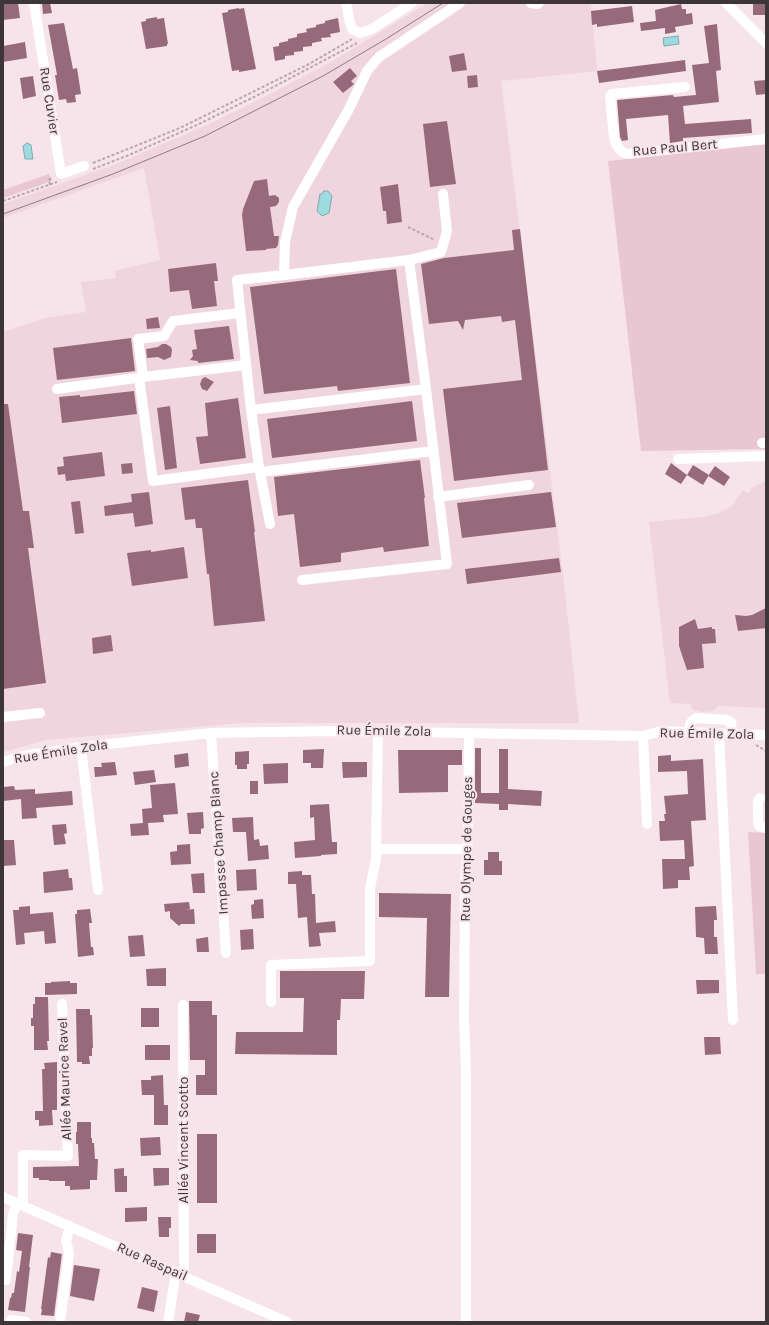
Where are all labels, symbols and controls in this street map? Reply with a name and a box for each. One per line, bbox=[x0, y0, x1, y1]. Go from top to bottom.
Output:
street label: Rue Cuvier bbox=[35, 66, 63, 136]
street label: Rue Paul Bert bbox=[632, 136, 718, 160]
street label: Rue Émile Zola bbox=[337, 722, 431, 740]
street label: Rue Émile Zola bbox=[660, 725, 754, 743]
street label: Rue Émile Zola bbox=[13, 736, 109, 768]
street label: Impasse Champ Blanc bbox=[206, 771, 232, 915]
street label: Rue Olympe de Gouges bbox=[457, 776, 477, 922]
street label: Allée Maurice Ravel bbox=[54, 1017, 76, 1141]
street label: Allée Vincent Scotto bbox=[176, 1076, 192, 1204]
street label: Rue Raspail bbox=[114, 1239, 190, 1285]

